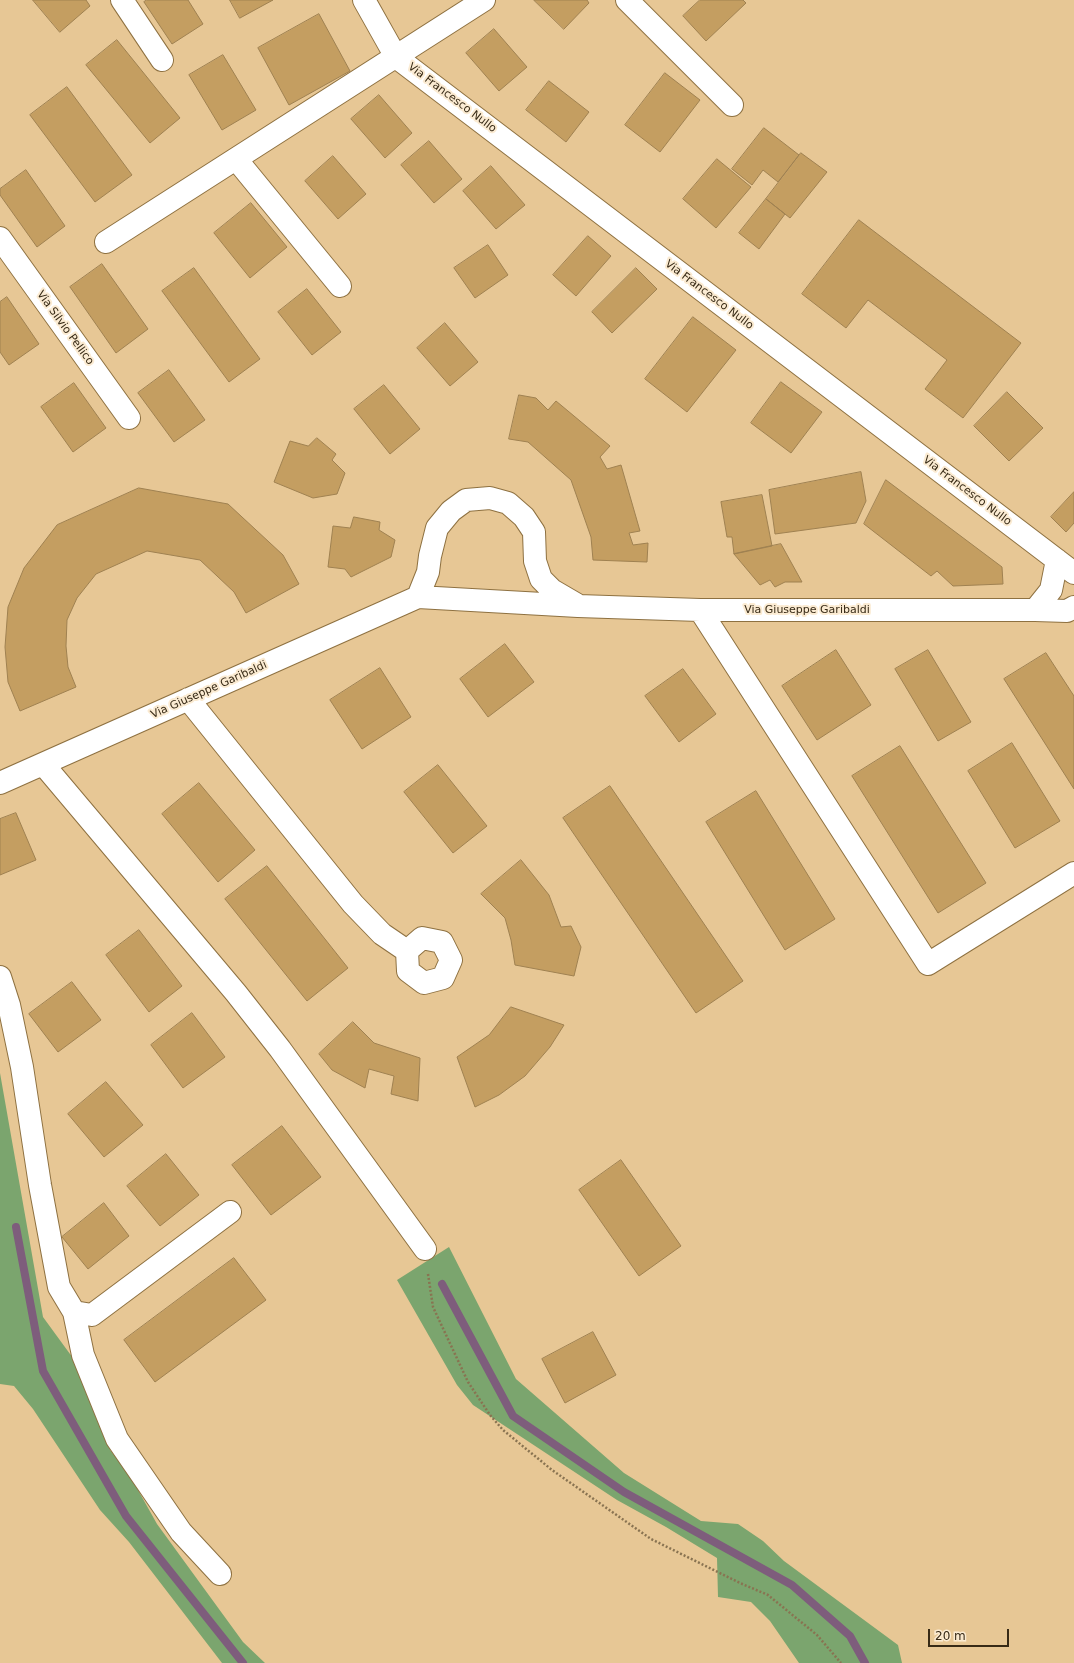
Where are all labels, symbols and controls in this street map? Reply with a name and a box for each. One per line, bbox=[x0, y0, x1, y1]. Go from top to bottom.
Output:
street label: Via Francesco Nullo bbox=[405, 60, 499, 136]
street label: Via Francesco Nullo bbox=[662, 257, 756, 333]
street label: Via Silvio Pellico bbox=[34, 288, 96, 368]
street label: Via Francesco Nullo bbox=[920, 453, 1014, 529]
street label: Via Giuseppe Garibaldi bbox=[744, 603, 870, 617]
street label: Via Giuseppe Garibaldi bbox=[149, 658, 269, 722]
scale bar bbox=[930, 1621, 1011, 1647]
text: 20 m bbox=[935, 1629, 966, 1643]

